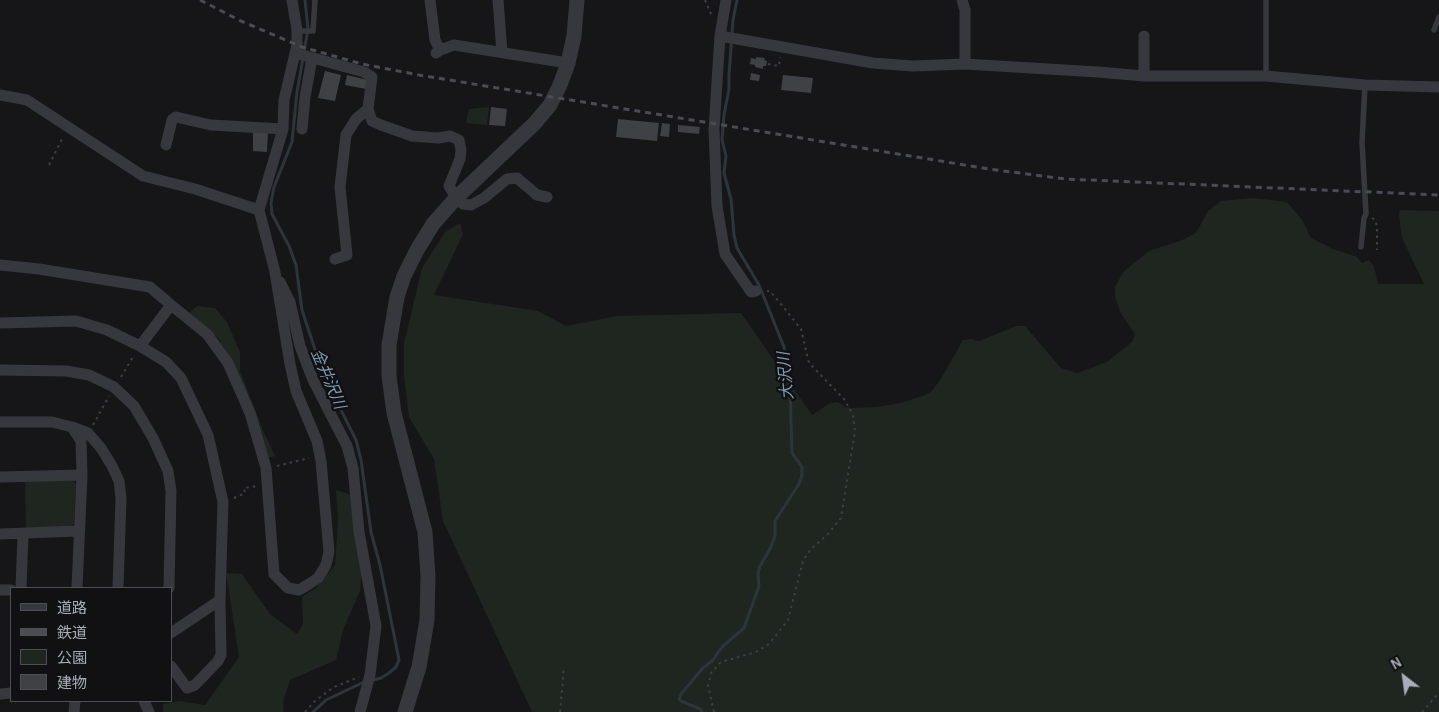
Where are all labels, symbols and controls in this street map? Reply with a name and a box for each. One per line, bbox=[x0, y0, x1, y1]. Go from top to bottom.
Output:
water label: 金井沢川 bbox=[307, 346, 349, 412]
water label: 大沢川 bbox=[774, 351, 798, 401]
legend bbox=[10, 587, 172, 702]
text: 道路 bbox=[57, 601, 87, 616]
text: 鉄道 bbox=[57, 626, 87, 641]
text: 公園 bbox=[57, 651, 87, 666]
north arrow bbox=[1379, 652, 1429, 702]
text: N bbox=[1389, 656, 1404, 673]
text: 建物 bbox=[57, 676, 87, 691]

